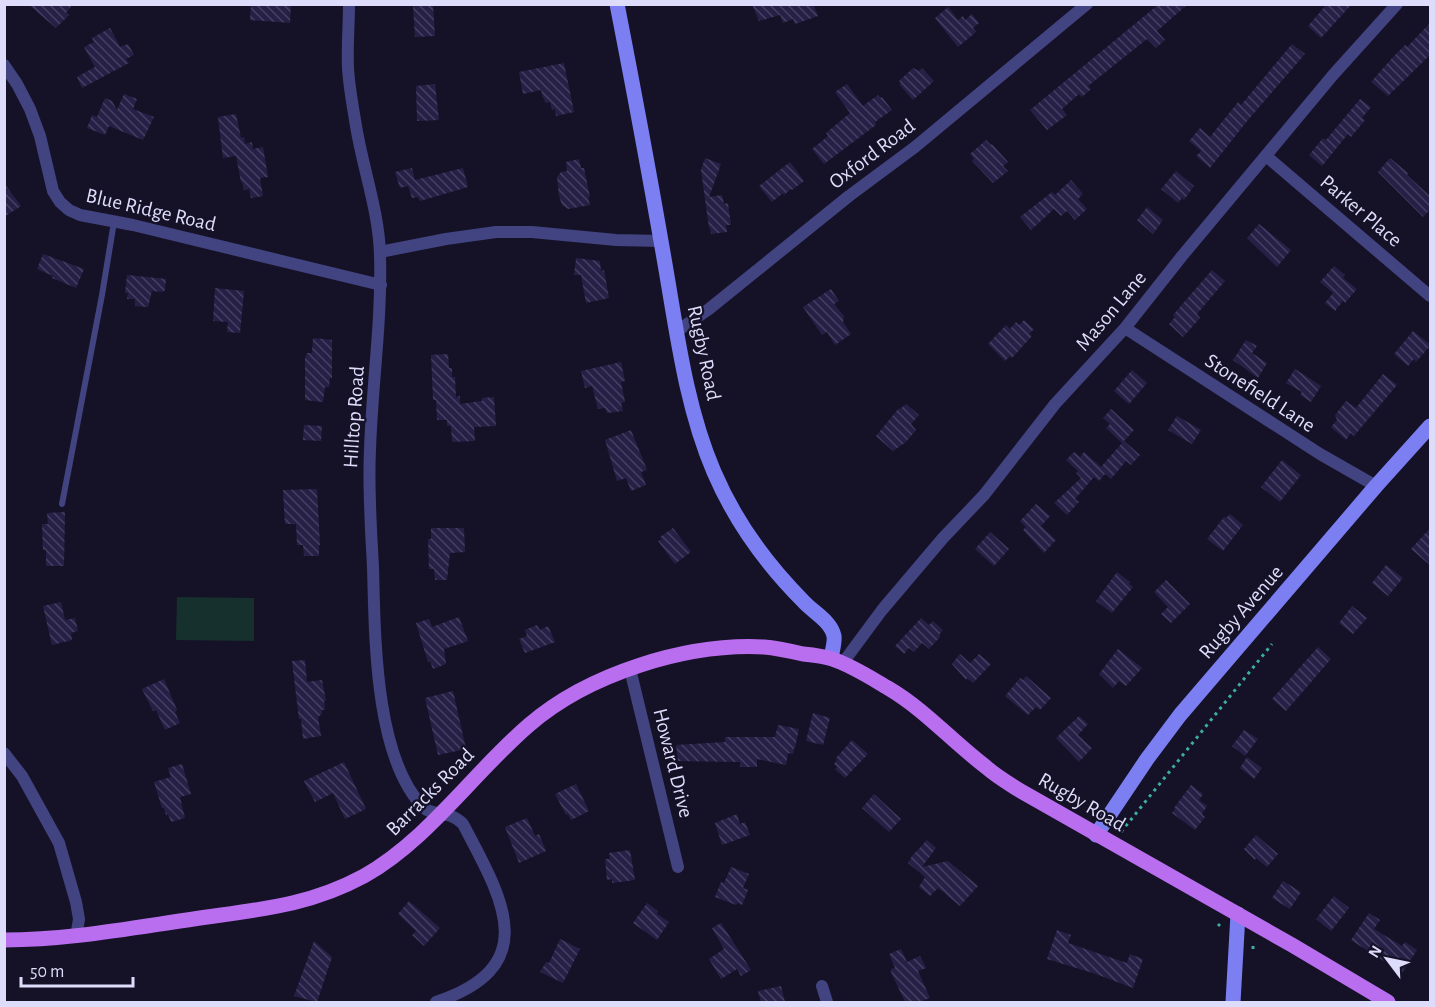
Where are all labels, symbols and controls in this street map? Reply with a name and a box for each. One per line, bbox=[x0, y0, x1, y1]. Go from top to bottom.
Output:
street label: Oxford Road bbox=[825, 115, 919, 193]
street label: Parker Place bbox=[1316, 171, 1406, 251]
street label: Blue Ridge Road bbox=[84, 185, 218, 235]
street label: Mason Lane bbox=[1072, 267, 1150, 355]
street label: Rugby Road bbox=[684, 303, 724, 403]
street label: Stonefield Lane bbox=[1201, 350, 1319, 436]
street label: Hilltop Road bbox=[340, 365, 368, 469]
street label: Rugby Avenue bbox=[1195, 561, 1287, 663]
street label: Howard Drive bbox=[649, 706, 697, 820]
street label: Barracks Road bbox=[382, 744, 478, 840]
street label: Rugby Road bbox=[1035, 769, 1129, 835]
north arrow bbox=[1357, 929, 1417, 989]
text: N bbox=[1365, 943, 1385, 961]
scale bar bbox=[21, 950, 134, 988]
text: 50 m bbox=[30, 963, 64, 981]

